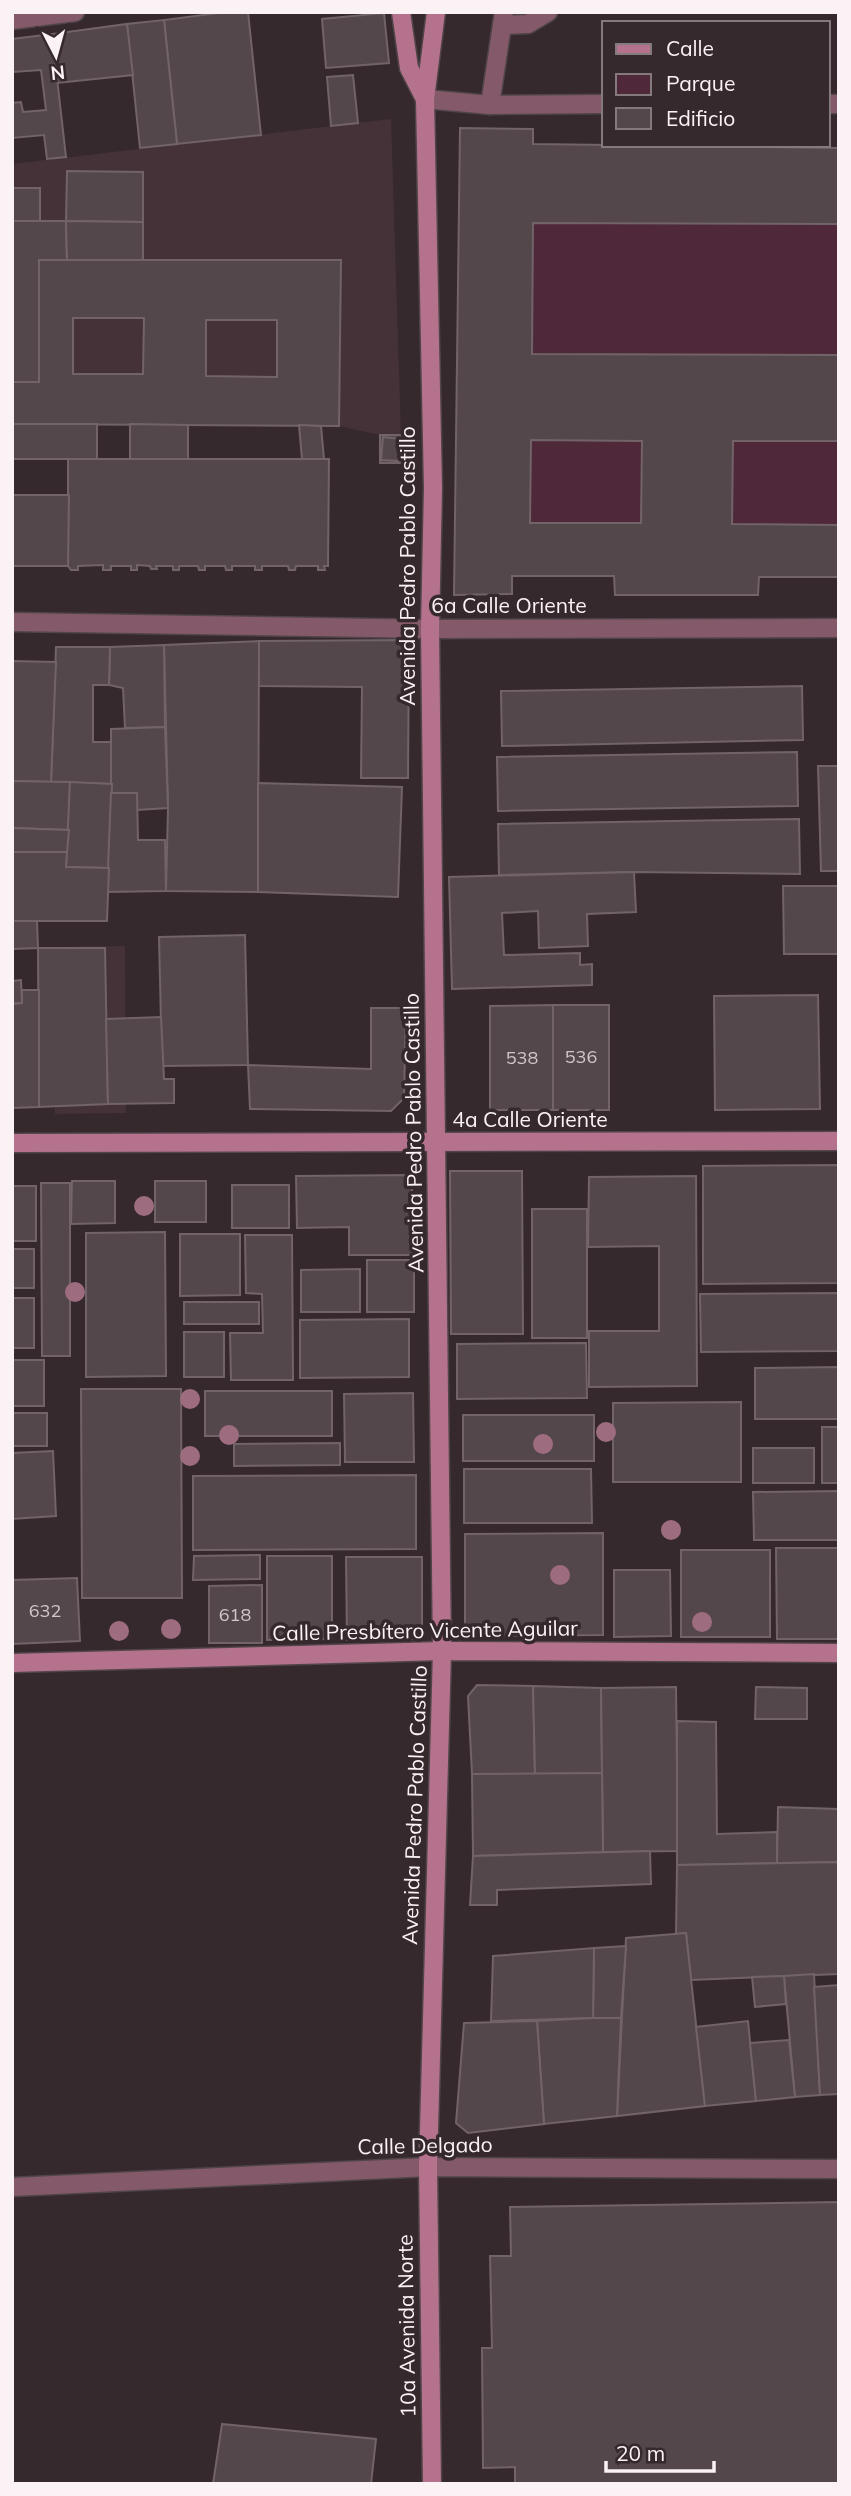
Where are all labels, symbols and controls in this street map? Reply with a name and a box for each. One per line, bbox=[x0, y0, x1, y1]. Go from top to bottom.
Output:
north arrow bbox=[21, 21, 91, 91]
legend bbox=[602, 21, 830, 147]
text: Calle bbox=[666, 35, 714, 61]
text: N bbox=[49, 60, 66, 86]
text: Parque bbox=[666, 70, 735, 96]
text: Edificio bbox=[666, 105, 735, 131]
street label: Avenida Pedro Pablo Castillo bbox=[394, 426, 420, 706]
street label: 6a Calle Oriente bbox=[431, 592, 587, 618]
street label: Avenida Pedro Pablo Castillo bbox=[398, 993, 428, 1273]
house number: 536 bbox=[565, 1045, 597, 1068]
house number: 538 bbox=[506, 1046, 538, 1069]
street label: 4a Calle Oriente bbox=[452, 1106, 608, 1132]
house number: 632 bbox=[29, 1599, 61, 1622]
house number: 618 bbox=[219, 1603, 251, 1626]
street label: Calle Presbítero Vicente Aguilar bbox=[272, 1614, 578, 1646]
street label: Avenida Pedro Pablo Castillo bbox=[396, 1665, 432, 1945]
street label: Calle Delgado bbox=[357, 2131, 493, 2159]
street label: 10a Avenida Norte bbox=[391, 2234, 421, 2418]
scale bar bbox=[606, 2430, 714, 2474]
text: 20 m bbox=[616, 2440, 665, 2466]

